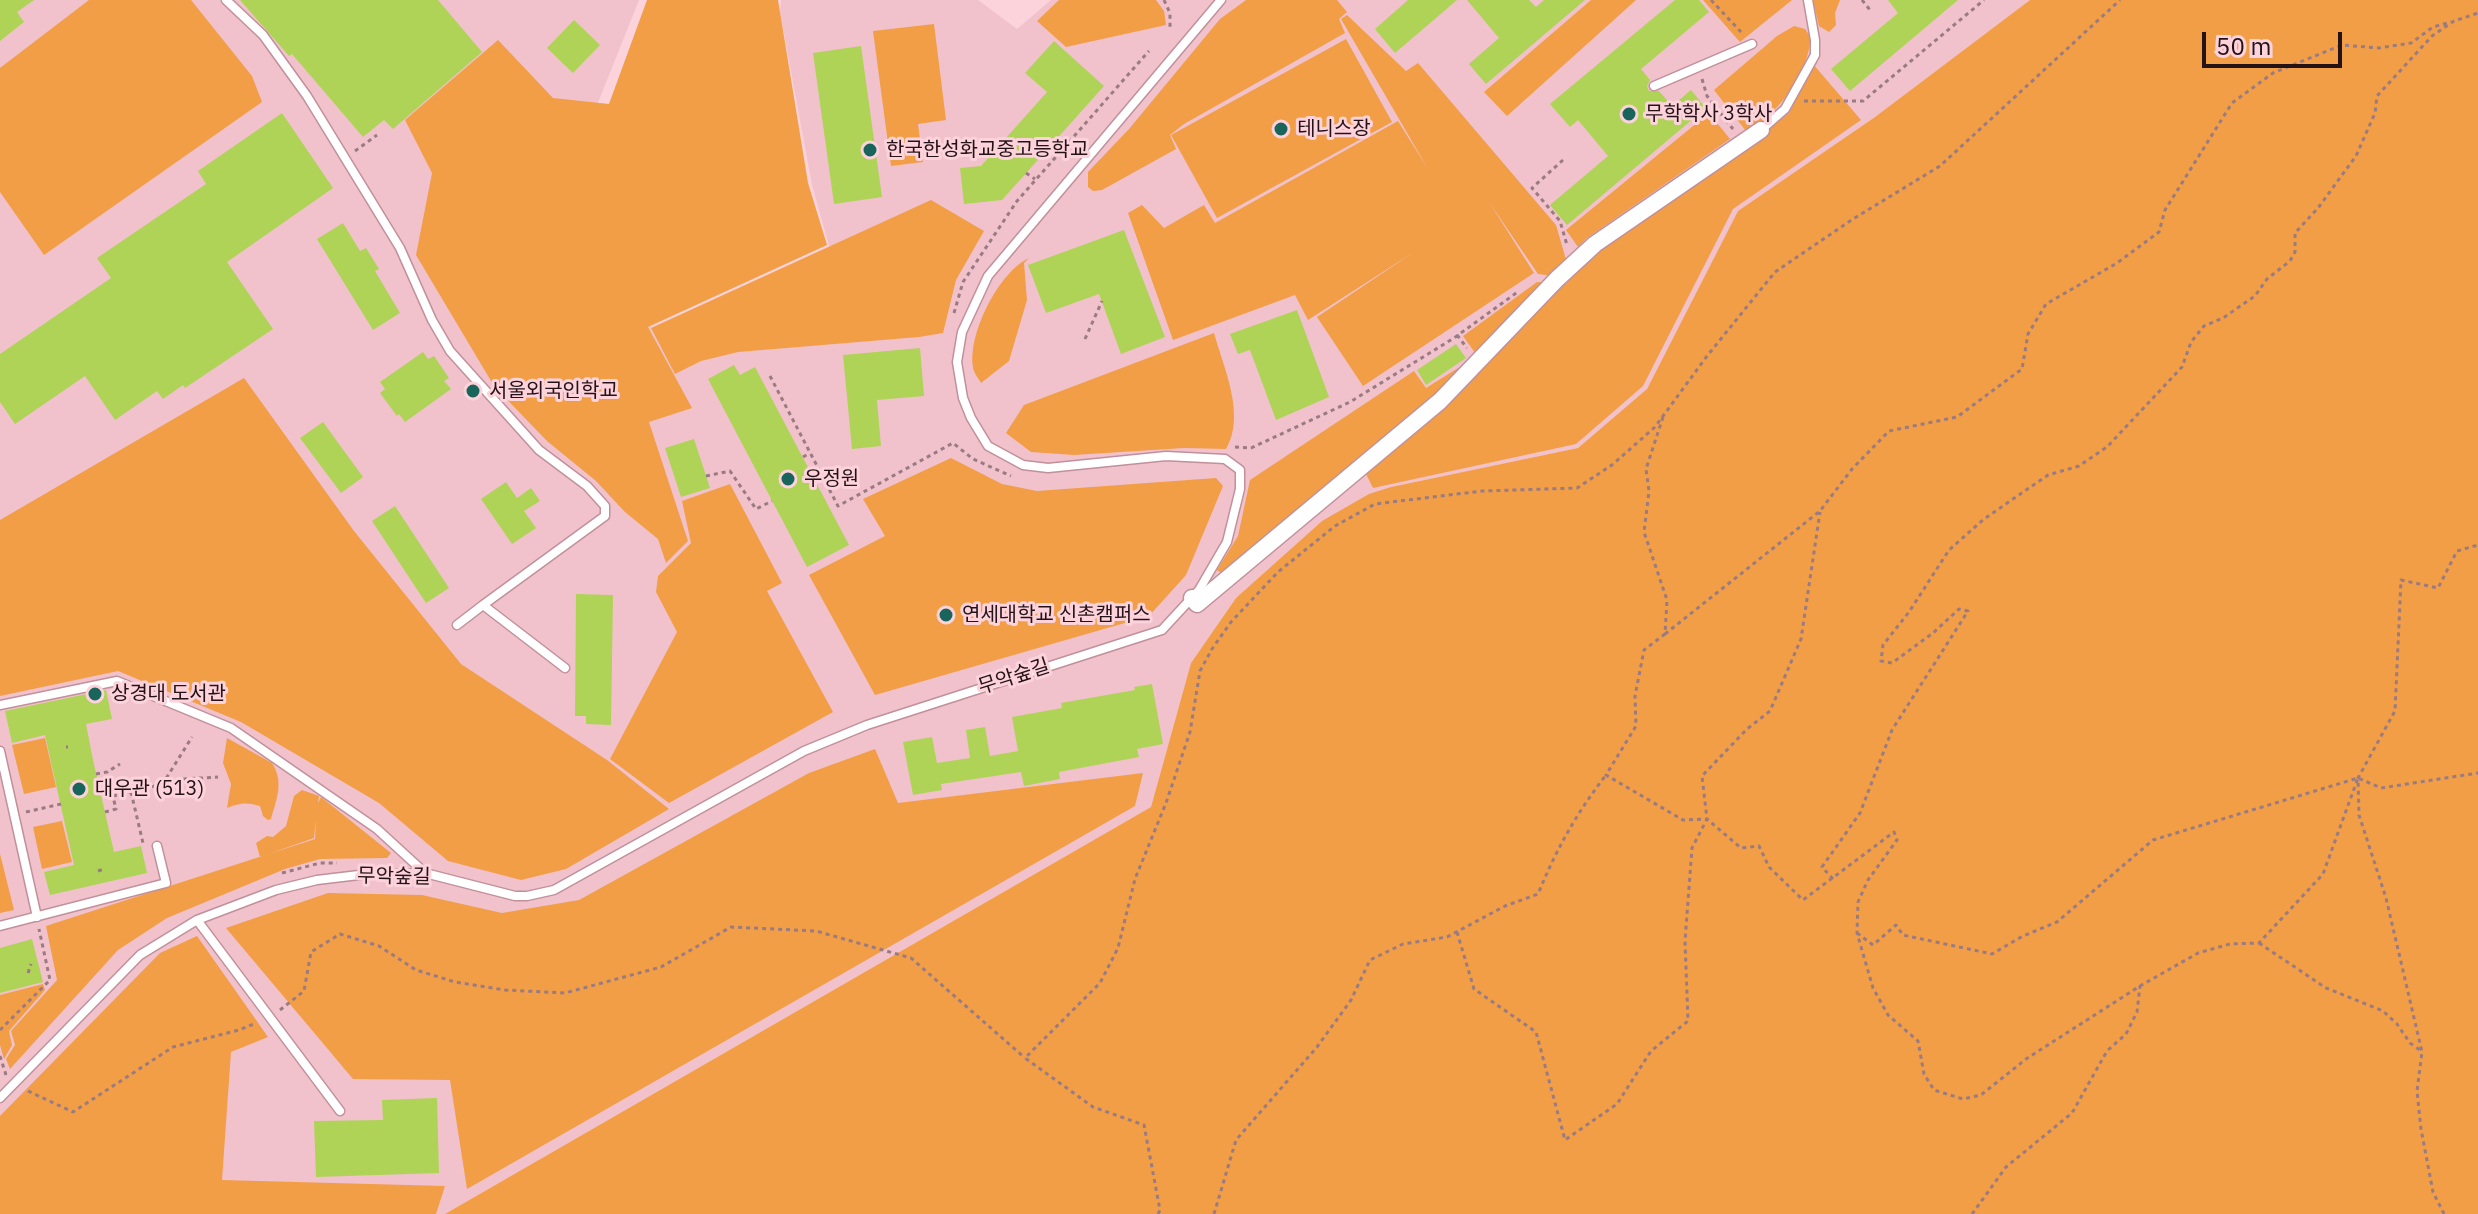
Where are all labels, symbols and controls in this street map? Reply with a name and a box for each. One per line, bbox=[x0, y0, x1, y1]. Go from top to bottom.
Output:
scale bar bbox=[2206, 16, 2346, 66]
text: 50 m bbox=[2216, 30, 2271, 62]
place label: 무학학사 3학사 bbox=[1645, 102, 1772, 126]
marker: 무학학사 3학사 bbox=[1620, 105, 1638, 123]
place label: 테니스장 bbox=[1297, 117, 1371, 141]
marker: 테니스장 bbox=[1272, 120, 1290, 138]
place label: 한국한성화교중고등학교 bbox=[886, 138, 1088, 162]
marker: 한국한성화교중고등학교 bbox=[861, 141, 879, 159]
place label: 서울외국인학교 bbox=[489, 379, 618, 403]
marker: 서울외국인학교 bbox=[464, 382, 482, 400]
place label: 우정원 bbox=[804, 467, 859, 491]
marker: 우정원 bbox=[779, 470, 797, 488]
place label: 연세대학교 신촌캠퍼스 bbox=[962, 603, 1151, 627]
marker: 연세대학교 신촌캠퍼스 bbox=[937, 606, 955, 624]
street label: 무악숲길 bbox=[975, 654, 1053, 700]
place label: 상경대 도서관 bbox=[111, 682, 226, 706]
marker: 상경대 도서관 bbox=[86, 685, 104, 703]
place label: 대우관 (513) bbox=[95, 777, 204, 801]
marker: 대우관 (513) bbox=[70, 780, 88, 798]
street label: 무악숲길 bbox=[357, 864, 431, 890]

